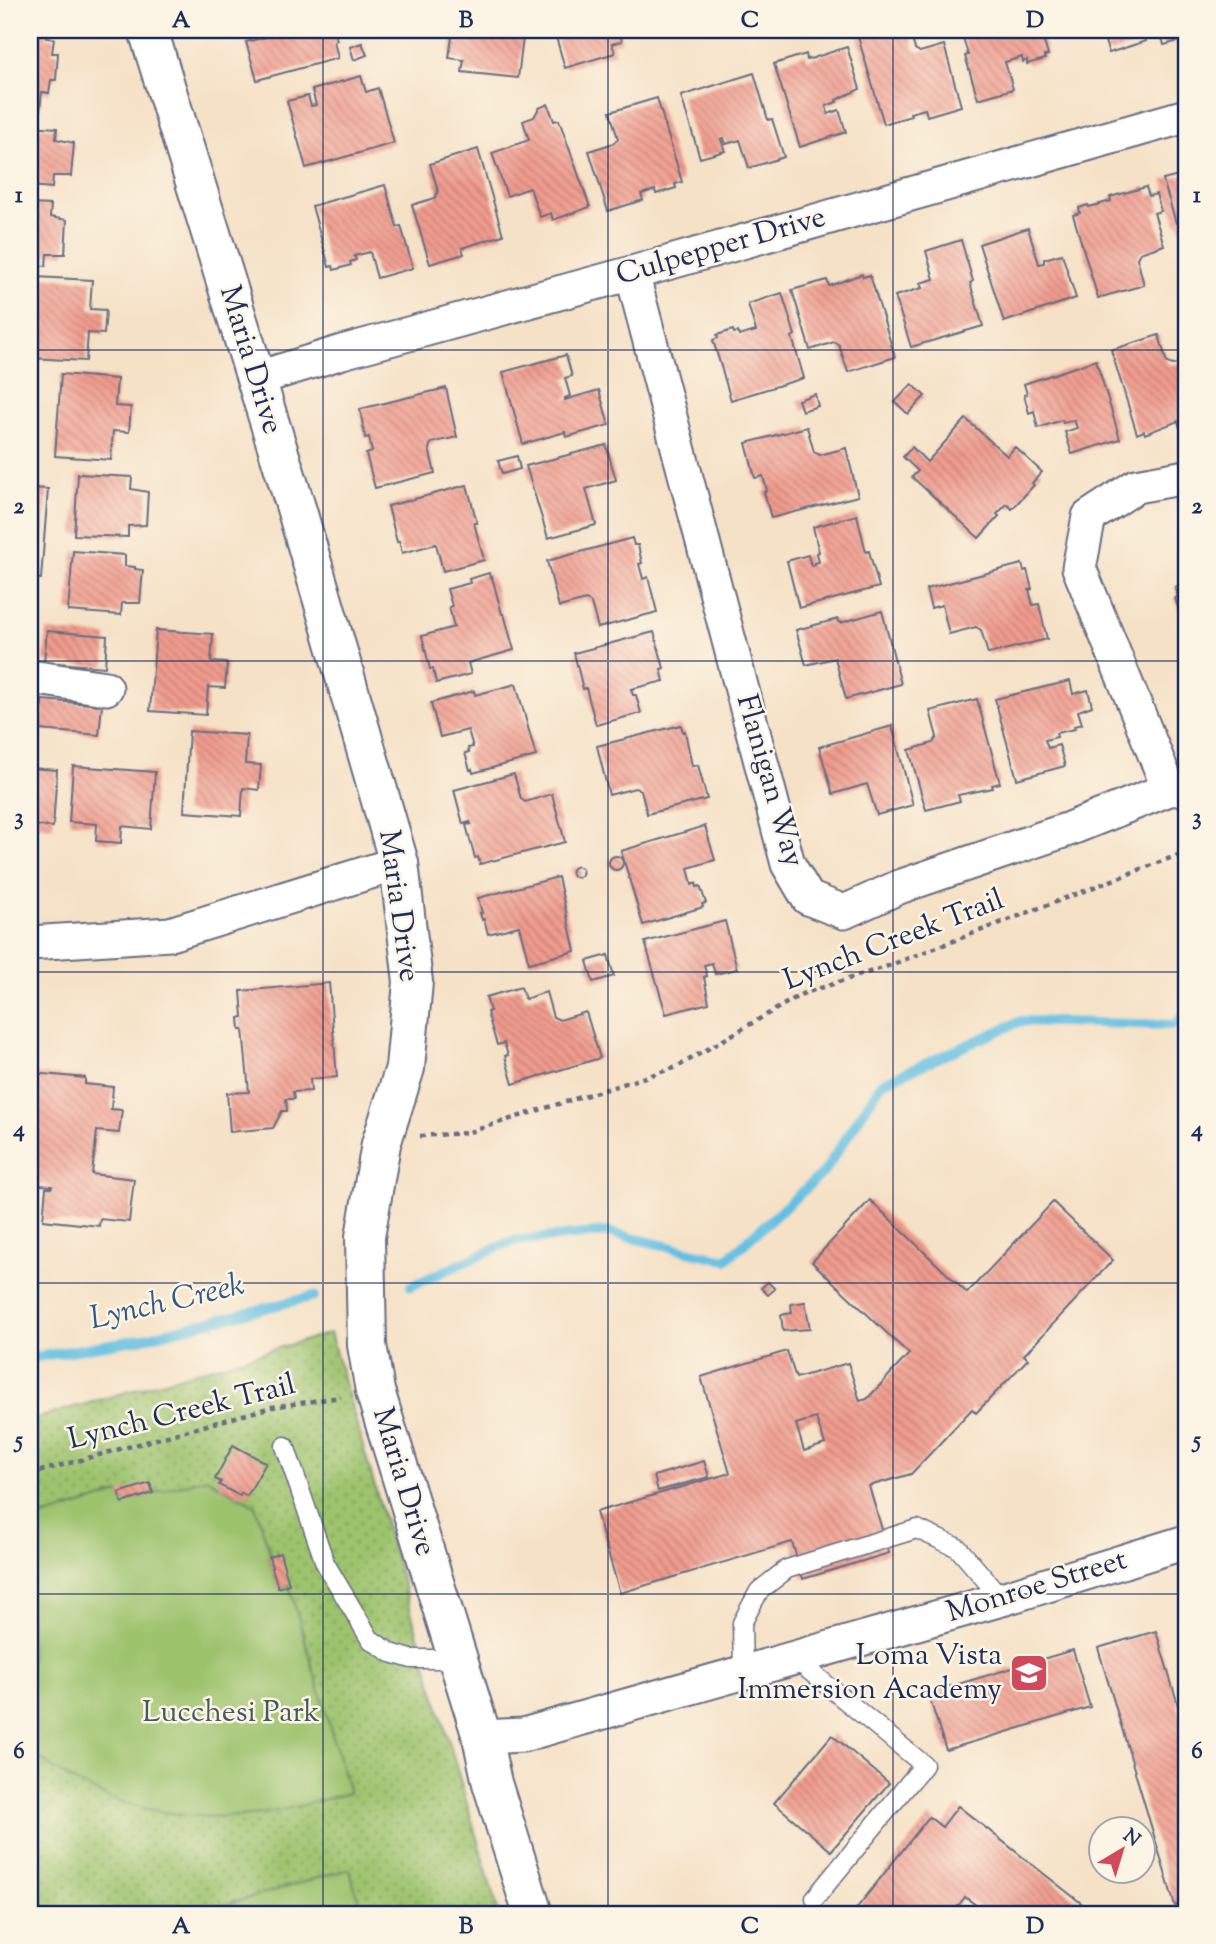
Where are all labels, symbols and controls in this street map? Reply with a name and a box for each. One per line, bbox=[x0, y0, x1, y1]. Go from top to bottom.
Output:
text: A bbox=[172, 5, 191, 38]
text: B bbox=[459, 5, 474, 38]
text: C bbox=[741, 5, 759, 38]
text: D bbox=[1026, 5, 1044, 38]
text: 1 bbox=[15, 180, 23, 213]
text: 1 bbox=[1193, 180, 1201, 213]
street label: Culpepper Drive bbox=[611, 197, 831, 297]
street label: Maria Drive bbox=[207, 280, 293, 440]
text: 2 bbox=[14, 491, 25, 524]
text: 2 bbox=[1192, 491, 1203, 524]
street label: Flanigan Way bbox=[724, 690, 814, 872]
text: 3 bbox=[14, 802, 24, 835]
text: 3 bbox=[1192, 802, 1202, 835]
street label: Maria Drive bbox=[366, 827, 430, 985]
street label: Lynch Creek Trail bbox=[778, 879, 1010, 1003]
text: 4 bbox=[12, 1114, 25, 1147]
text: 4 bbox=[1190, 1114, 1203, 1147]
water label: Lynch Creek bbox=[85, 1263, 249, 1343]
street label: Lynch Creek Trail bbox=[64, 1364, 300, 1462]
street label: Maria Drive bbox=[360, 1402, 446, 1562]
text: 5 bbox=[13, 1425, 23, 1458]
text: 5 bbox=[1191, 1425, 1201, 1458]
street label: Monroe Street bbox=[942, 1539, 1132, 1635]
place label: Loma Vista Immersion Academy bbox=[738, 1635, 1002, 1712]
school or university icon: Loma Vista Immersion Academy bbox=[1008, 1652, 1050, 1694]
park label: Lucchesi Park bbox=[142, 1692, 320, 1735]
text: 6 bbox=[13, 1736, 25, 1769]
text: 6 bbox=[1191, 1736, 1203, 1769]
north arrow bbox=[1086, 1814, 1156, 1884]
text: N bbox=[1117, 1823, 1145, 1854]
text: A bbox=[172, 1911, 191, 1944]
text: B bbox=[459, 1911, 474, 1944]
text: C bbox=[741, 1911, 759, 1944]
text: D bbox=[1026, 1911, 1044, 1944]

